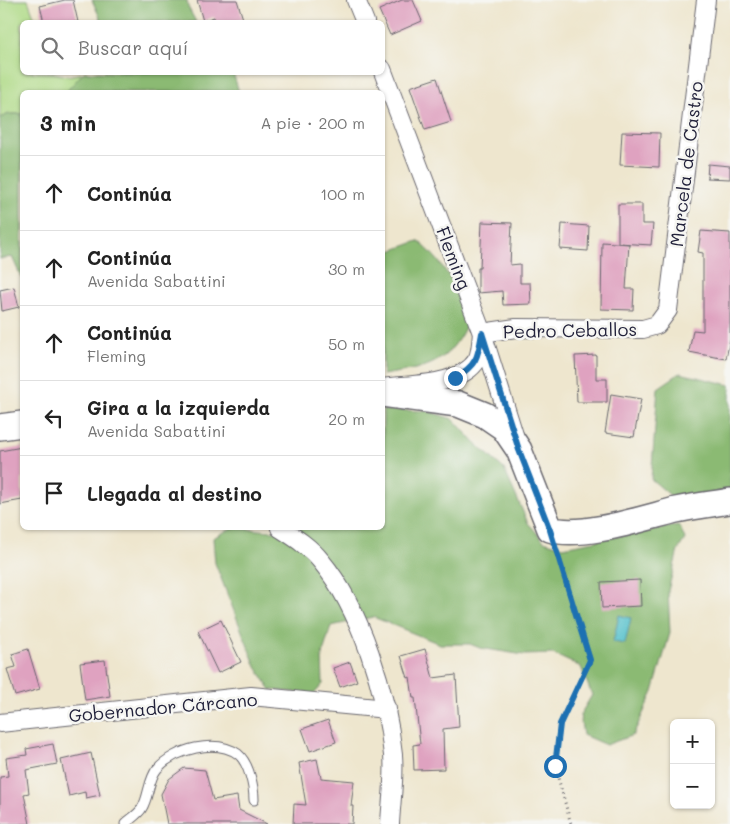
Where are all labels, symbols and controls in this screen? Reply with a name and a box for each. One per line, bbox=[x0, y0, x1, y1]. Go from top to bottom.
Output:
search box bbox=[20, 20, 385, 75]
icon: search bbox=[38, 34, 66, 62]
text: Buscar aquí bbox=[78, 35, 188, 60]
street label: Marcela de Castro bbox=[664, 80, 708, 248]
text: 3 min bbox=[40, 109, 96, 136]
text: A pie · 200 m bbox=[260, 112, 365, 133]
icon: ahead bbox=[40, 179, 68, 207]
text: Continúa bbox=[87, 181, 172, 206]
text: 100 m bbox=[320, 183, 365, 204]
street label: Fleming bbox=[431, 223, 477, 293]
text: Continúa bbox=[87, 245, 172, 270]
icon: ahead bbox=[40, 254, 68, 282]
text: 30 m bbox=[328, 258, 365, 279]
text: Avenida Sabattini bbox=[87, 270, 226, 291]
street label: Pedro Ceballos bbox=[503, 317, 637, 343]
text: Continúa bbox=[87, 320, 172, 345]
icon: ahead bbox=[40, 329, 68, 357]
text: 50 m bbox=[328, 333, 365, 354]
text: Fleming bbox=[87, 345, 146, 366]
route end bbox=[444, 367, 467, 390]
text: Gira a la izquierda bbox=[87, 395, 270, 420]
icon: left bbox=[40, 404, 68, 432]
text: 20 m bbox=[328, 408, 365, 429]
text: Avenida Sabattini bbox=[87, 420, 226, 441]
icon: arrive bbox=[40, 479, 68, 507]
text: Llegada al destino bbox=[87, 481, 262, 506]
street label: Gobernador Cárcano bbox=[68, 687, 259, 727]
map controls bbox=[670, 719, 715, 809]
button: + bbox=[670, 719, 715, 764]
route start bbox=[544, 755, 567, 778]
button: − bbox=[670, 764, 715, 809]

